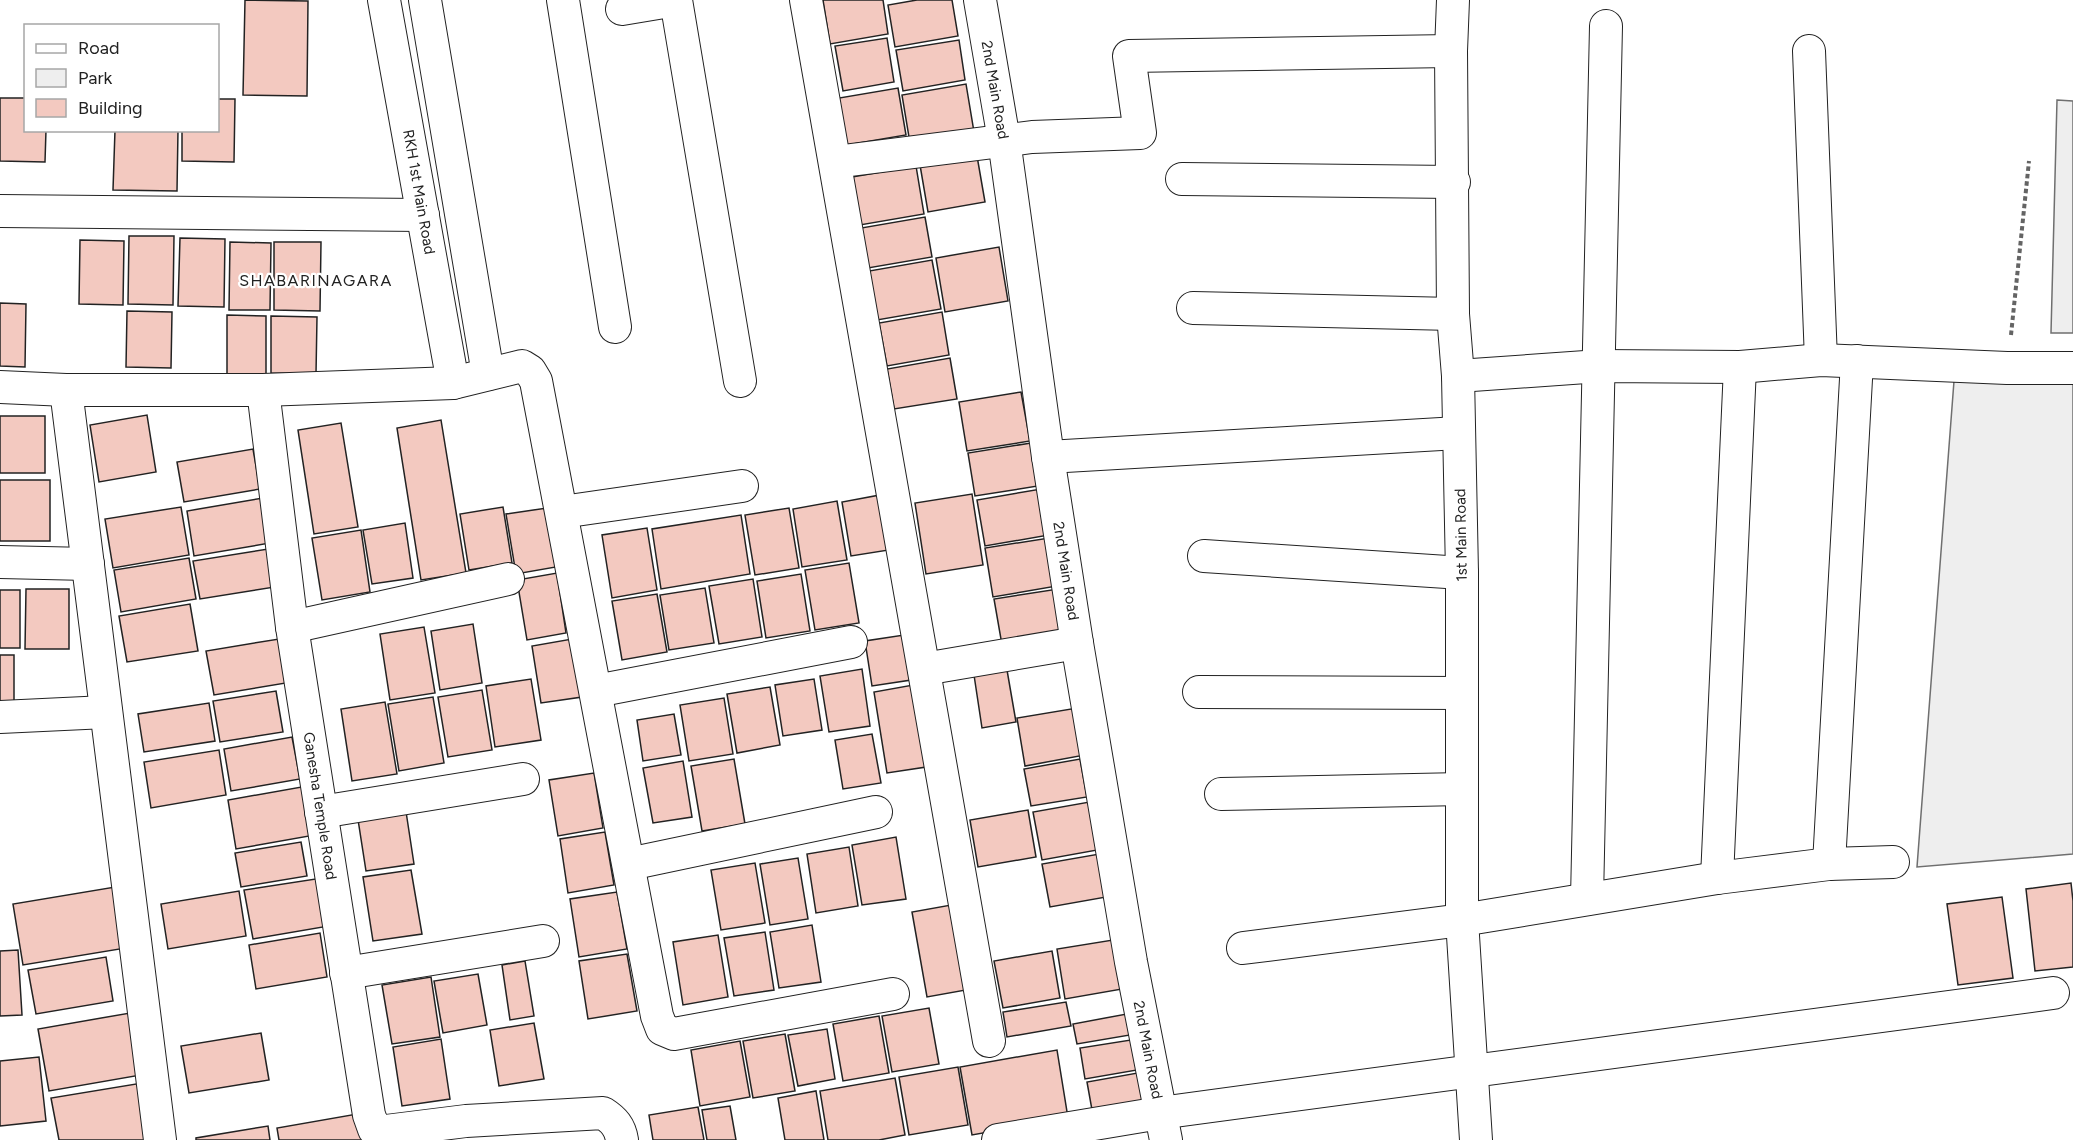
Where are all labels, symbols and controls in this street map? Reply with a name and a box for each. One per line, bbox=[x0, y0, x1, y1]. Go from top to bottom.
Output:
legend bbox=[24, 24, 219, 132]
text: Road bbox=[78, 37, 119, 59]
street label: 2nd Main Road bbox=[977, 39, 1013, 141]
text: Park bbox=[78, 67, 113, 89]
text: Building bbox=[78, 97, 143, 119]
street label: RKH 1st Main Road bbox=[399, 128, 439, 256]
district label: SHABARINAGARA bbox=[239, 271, 393, 290]
street label: 1st Main Road bbox=[1451, 488, 1471, 582]
street label: 2nd Main Road bbox=[1049, 520, 1083, 622]
street label: Ganesha Temple Road bbox=[299, 731, 341, 881]
street label: 2nd Main Road bbox=[1130, 999, 1166, 1101]

